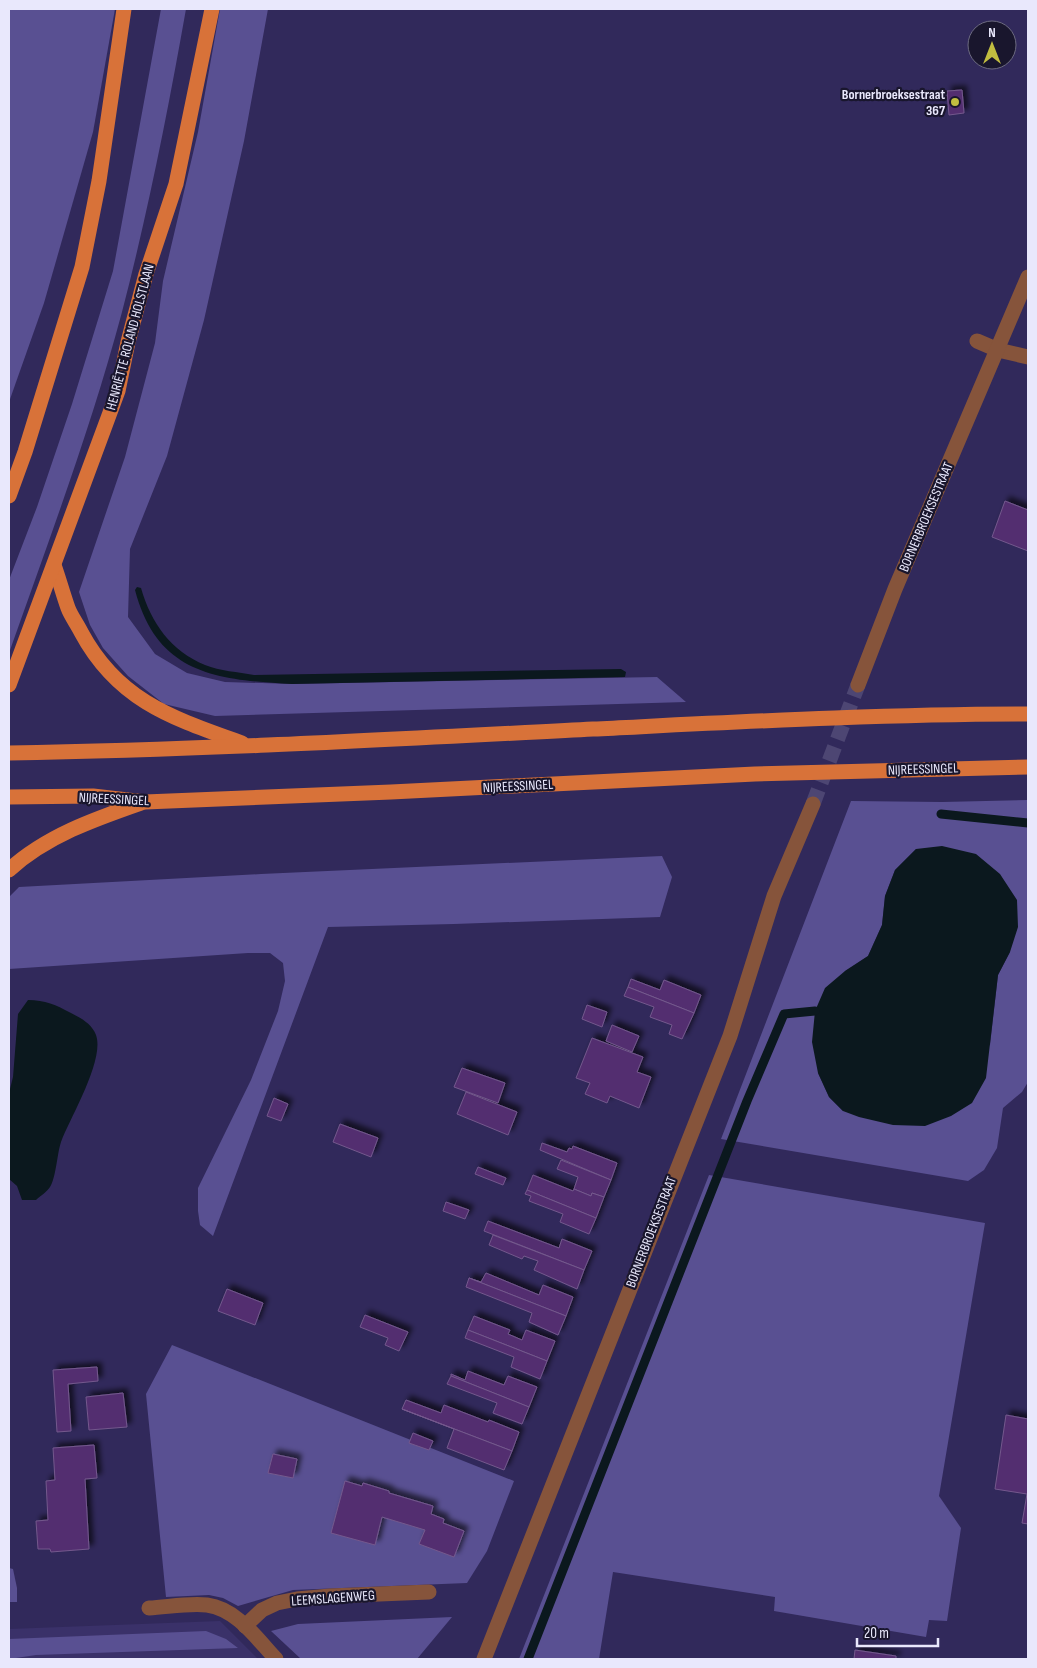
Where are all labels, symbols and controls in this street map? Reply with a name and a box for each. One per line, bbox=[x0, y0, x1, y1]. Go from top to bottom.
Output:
north arrow bbox=[967, 20, 1017, 70]
text: N bbox=[988, 24, 996, 41]
place label: Bornerbroeksestraat 367 bbox=[842, 86, 946, 119]
marker: Bornerbroeksestraat 367 bbox=[949, 96, 961, 108]
street label: HENRIËTTE ROLAND HOLSTLAAN bbox=[102, 262, 158, 412]
street label: BORNERBROEKSESTRAAT bbox=[895, 459, 957, 574]
street label: NIJREESSINGEL bbox=[887, 759, 959, 779]
street label: NIJREESSINGEL bbox=[482, 776, 554, 796]
street label: NIJREESSINGEL bbox=[78, 789, 150, 809]
street label: BORNERBROEKSESTRAAT bbox=[622, 1174, 680, 1290]
street label: LEEMSLAGENWEG bbox=[291, 1587, 375, 1609]
scale bar bbox=[857, 1616, 938, 1648]
text: 20 m bbox=[864, 1624, 889, 1643]

